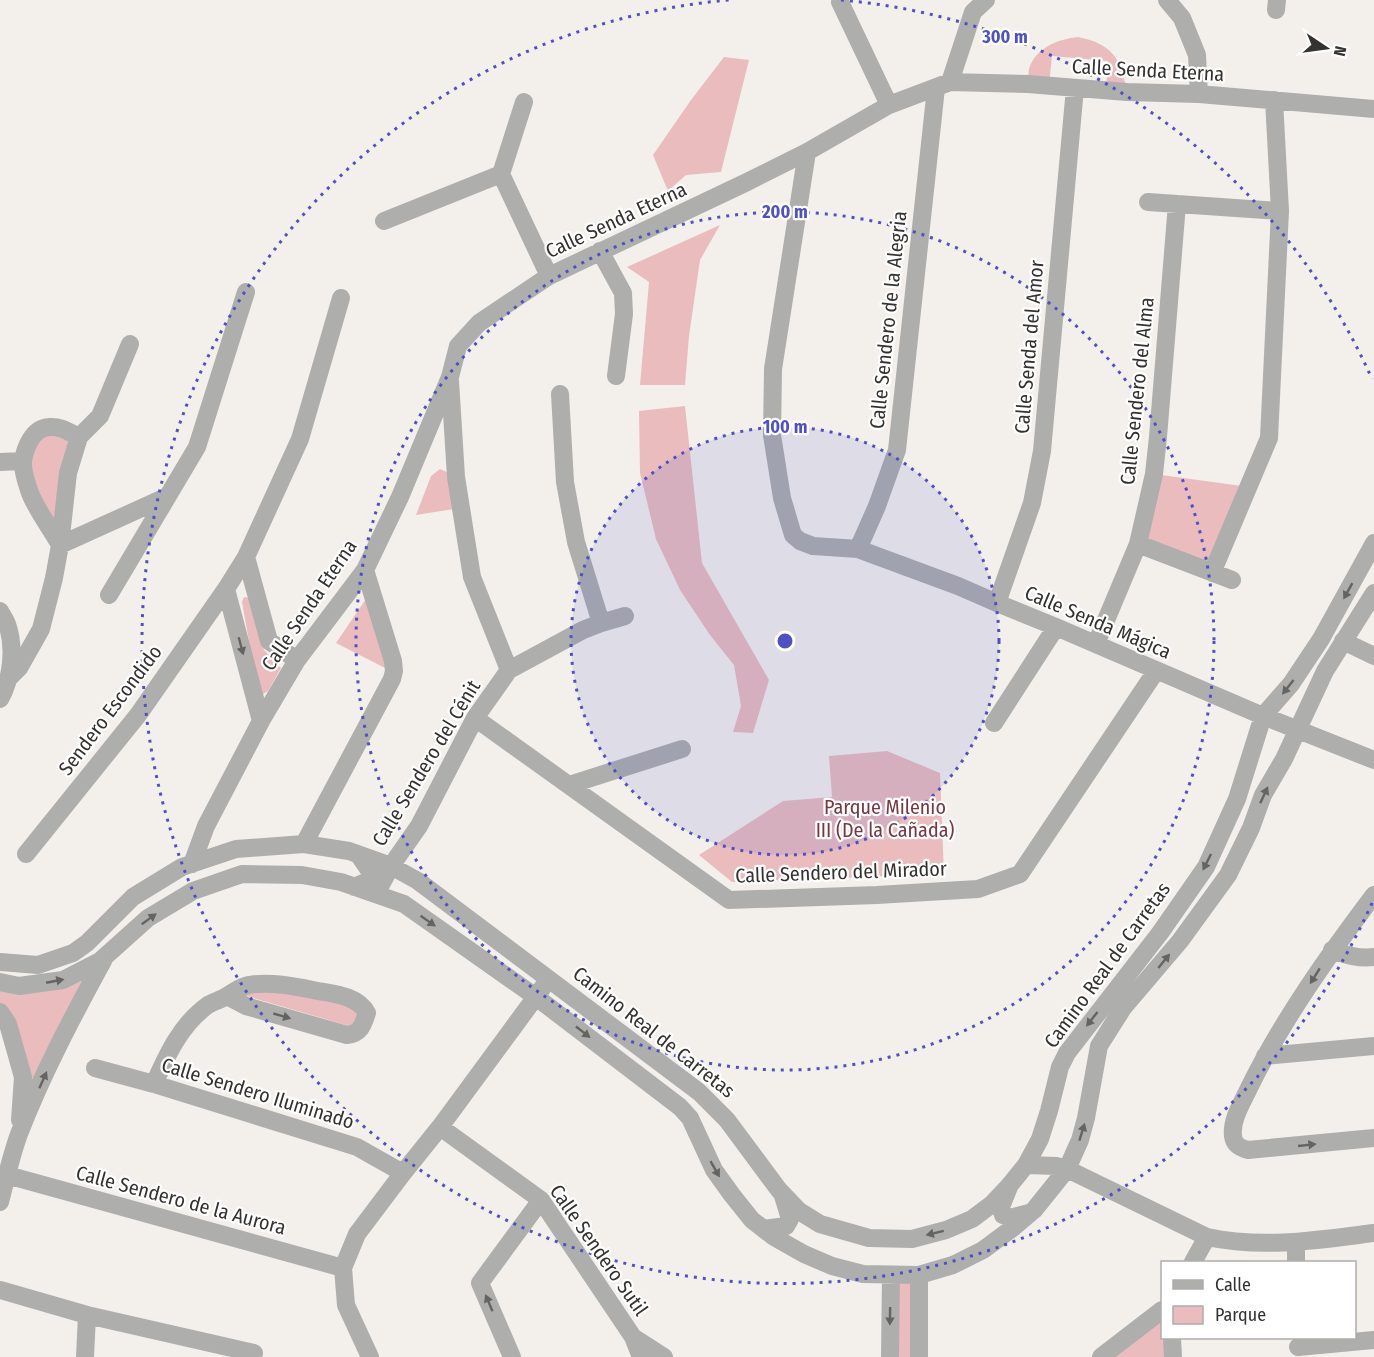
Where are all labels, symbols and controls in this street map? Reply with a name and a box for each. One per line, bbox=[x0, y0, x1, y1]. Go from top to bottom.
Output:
north arrow bbox=[1296, 18, 1356, 78]
text: 300 m bbox=[981, 26, 1028, 48]
text: N bbox=[1330, 44, 1350, 58]
street label: Calle Senda Eterna bbox=[1071, 54, 1225, 86]
street label: Calle Senda Eterna bbox=[542, 177, 690, 263]
text: 200 m bbox=[761, 201, 808, 223]
street label: Calle Sendero de la Alegria bbox=[865, 210, 911, 430]
street label: Calle Senda del Amor bbox=[1009, 259, 1049, 435]
street label: Calle Sendero del Alma bbox=[1115, 296, 1159, 486]
text: 100 m bbox=[763, 416, 807, 438]
street label: Calle Senda Eterna bbox=[256, 535, 362, 675]
street label: Calle Senda Mágica bbox=[1021, 580, 1175, 664]
one-way arrow bbox=[1343, 582, 1353, 599]
centre of rings bbox=[775, 631, 795, 651]
one-way arrow bbox=[237, 637, 246, 655]
street label: Sendero Escondido bbox=[53, 640, 167, 780]
street label: Calle Sendero del Cénit bbox=[367, 675, 485, 850]
one-way arrow bbox=[1282, 679, 1294, 694]
one-way arrow bbox=[1260, 787, 1269, 804]
park label: Parque Milenio III (De la Cañada) bbox=[816, 795, 954, 842]
one-way arrow bbox=[1203, 853, 1213, 871]
street label: Calle Sendero del Mirador bbox=[735, 856, 947, 888]
street label: Camino Real de Carretas bbox=[1039, 878, 1175, 1052]
one-way arrow bbox=[142, 913, 157, 925]
one-way arrow bbox=[420, 915, 436, 927]
one-way arrow bbox=[1157, 953, 1169, 968]
street label: Camino Real de Carretas bbox=[568, 961, 740, 1103]
one-way arrow bbox=[1310, 968, 1321, 985]
one-way arrow bbox=[46, 976, 65, 985]
one-way arrow bbox=[1087, 1011, 1099, 1026]
one-way arrow bbox=[273, 1012, 291, 1021]
one-way arrow bbox=[575, 1026, 591, 1038]
street label: Calle Sendero Iluminado bbox=[159, 1052, 357, 1134]
one-way arrow bbox=[39, 1071, 48, 1089]
one-way arrow bbox=[1078, 1123, 1087, 1141]
one-way arrow bbox=[1297, 1140, 1316, 1150]
street label: Calle Sendero de la Aurora bbox=[73, 1160, 289, 1240]
one-way arrow bbox=[710, 1161, 720, 1178]
street label: Calle Sendero Sutil bbox=[545, 1180, 653, 1320]
one-way arrow bbox=[926, 1228, 944, 1238]
legend bbox=[1161, 1261, 1356, 1339]
text: Calle bbox=[1215, 1274, 1251, 1296]
one-way arrow bbox=[484, 1294, 493, 1312]
text: Parque bbox=[1215, 1304, 1266, 1326]
one-way arrow bbox=[885, 1307, 895, 1326]

